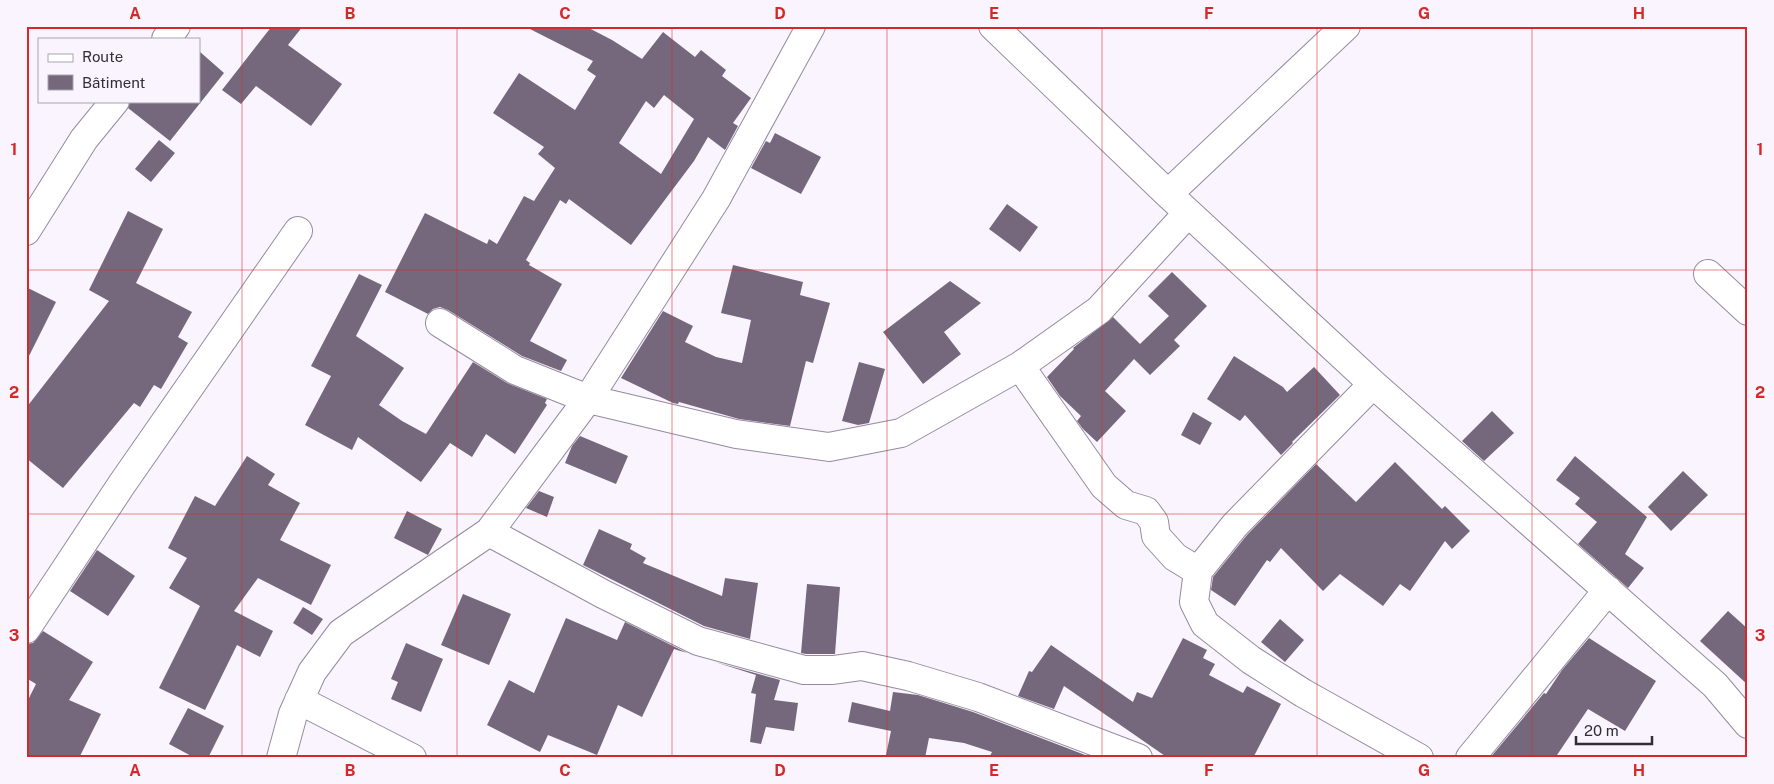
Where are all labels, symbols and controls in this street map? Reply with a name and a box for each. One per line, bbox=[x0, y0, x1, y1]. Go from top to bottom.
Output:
text: A bbox=[129, 4, 141, 23]
text: B bbox=[345, 4, 356, 23]
text: C bbox=[559, 4, 571, 23]
text: D bbox=[774, 4, 786, 23]
text: E bbox=[989, 4, 999, 23]
text: F bbox=[1204, 4, 1214, 23]
text: G bbox=[1418, 4, 1430, 23]
text: H bbox=[1633, 4, 1645, 23]
legend bbox=[38, 38, 200, 102]
text: Route bbox=[82, 48, 123, 65]
text: Bâtiment bbox=[82, 74, 145, 91]
text: 1 bbox=[11, 140, 17, 159]
text: 1 bbox=[1757, 140, 1763, 159]
text: 2 bbox=[9, 383, 19, 402]
text: 2 bbox=[1755, 383, 1765, 402]
text: 3 bbox=[9, 626, 19, 645]
text: 3 bbox=[1755, 626, 1765, 645]
scale bar bbox=[1576, 714, 1653, 746]
text: 20 m bbox=[1584, 722, 1619, 739]
text: A bbox=[129, 761, 141, 780]
text: B bbox=[345, 761, 356, 780]
text: C bbox=[559, 761, 571, 780]
text: D bbox=[774, 761, 786, 780]
text: E bbox=[989, 761, 999, 780]
text: F bbox=[1204, 761, 1214, 780]
text: G bbox=[1418, 761, 1430, 780]
text: H bbox=[1633, 761, 1645, 780]

